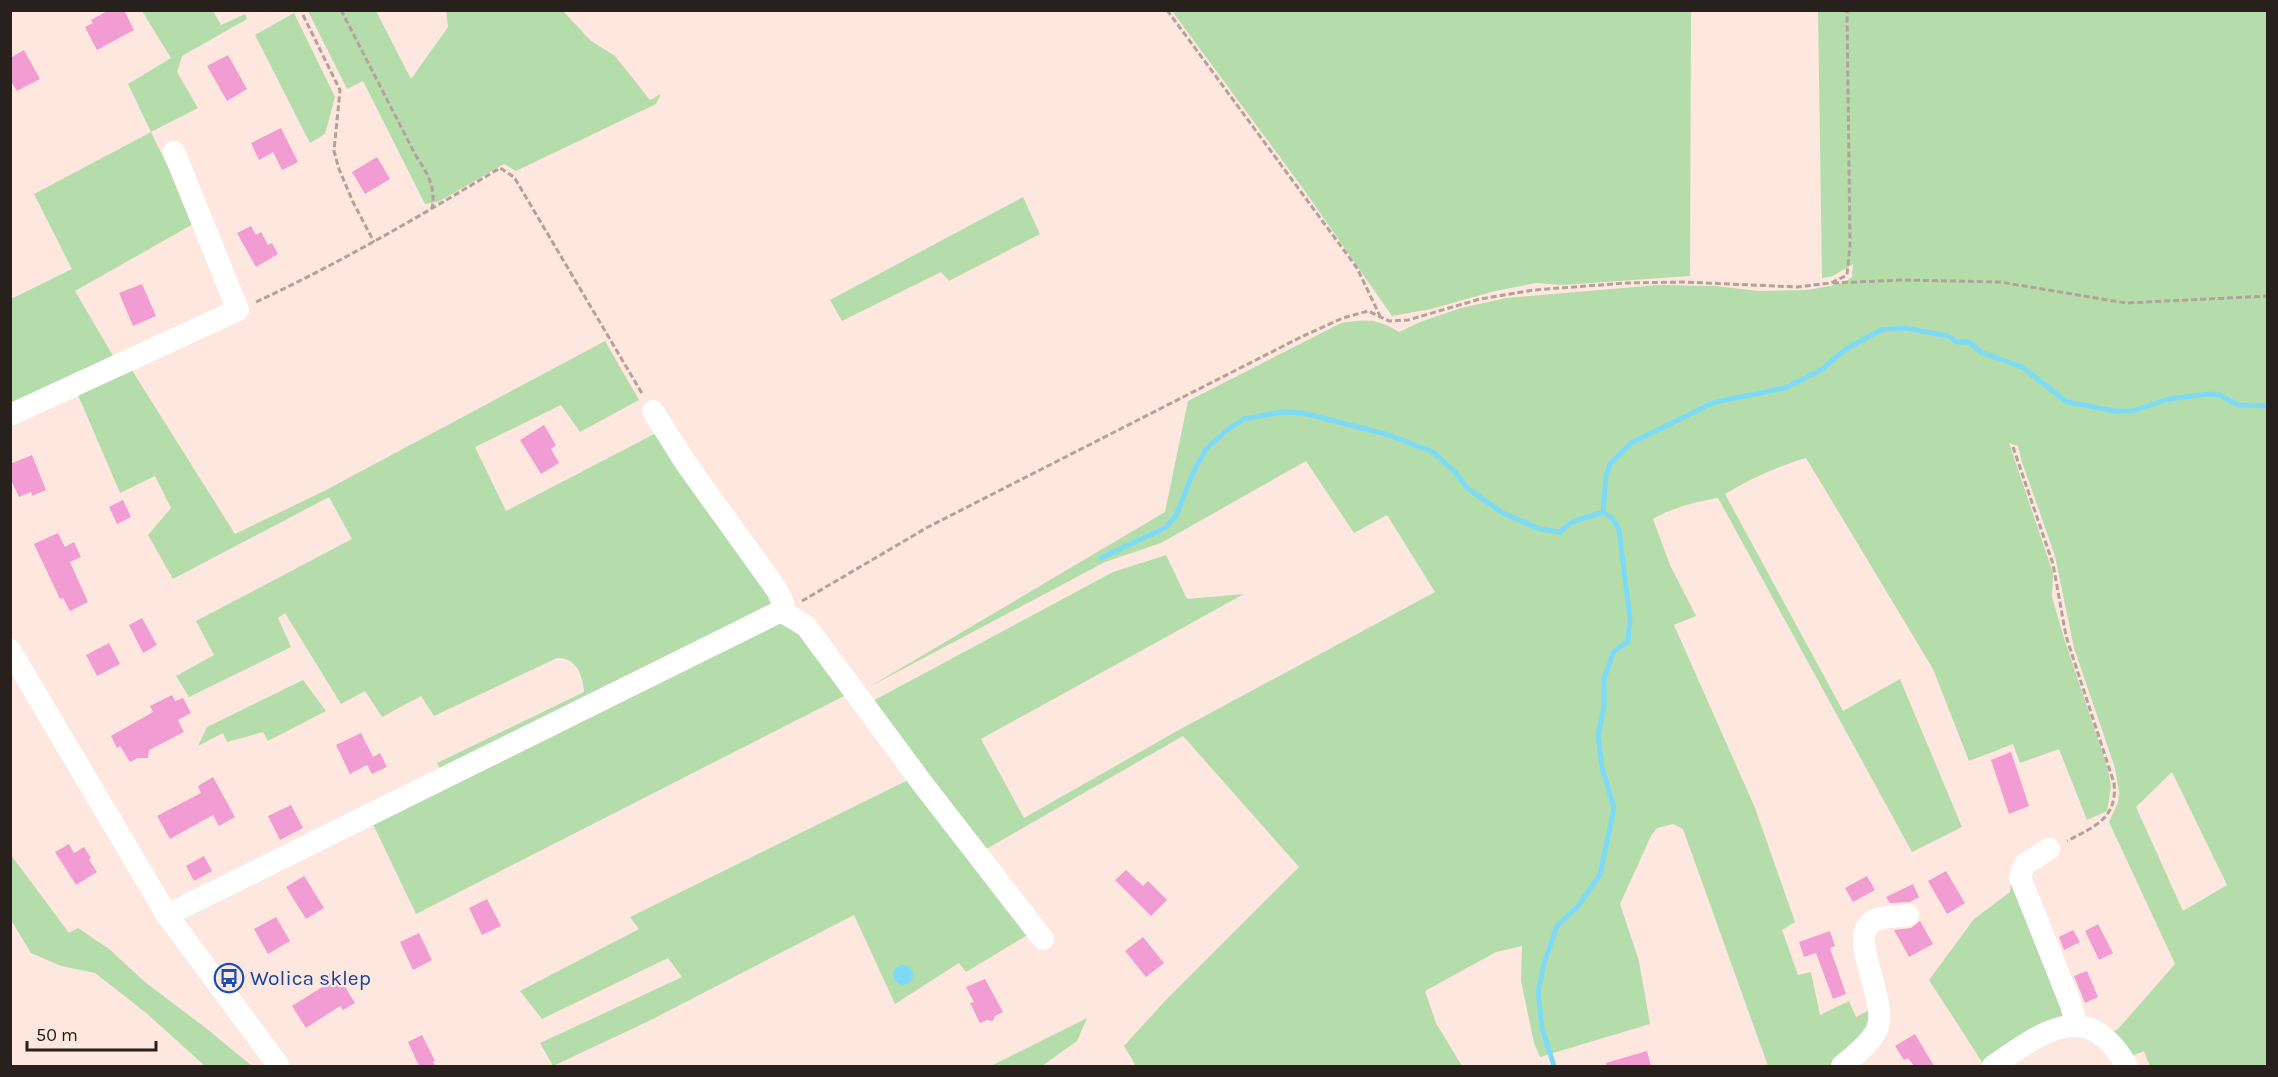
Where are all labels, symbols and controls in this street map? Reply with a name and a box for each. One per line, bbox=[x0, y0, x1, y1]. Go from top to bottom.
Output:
bus stop icon: Wolica sklep bbox=[213, 962, 245, 994]
place label: Wolica sklep bbox=[250, 966, 371, 990]
scale bar bbox=[27, 1014, 156, 1052]
text: 50 m bbox=[36, 1024, 78, 1046]

